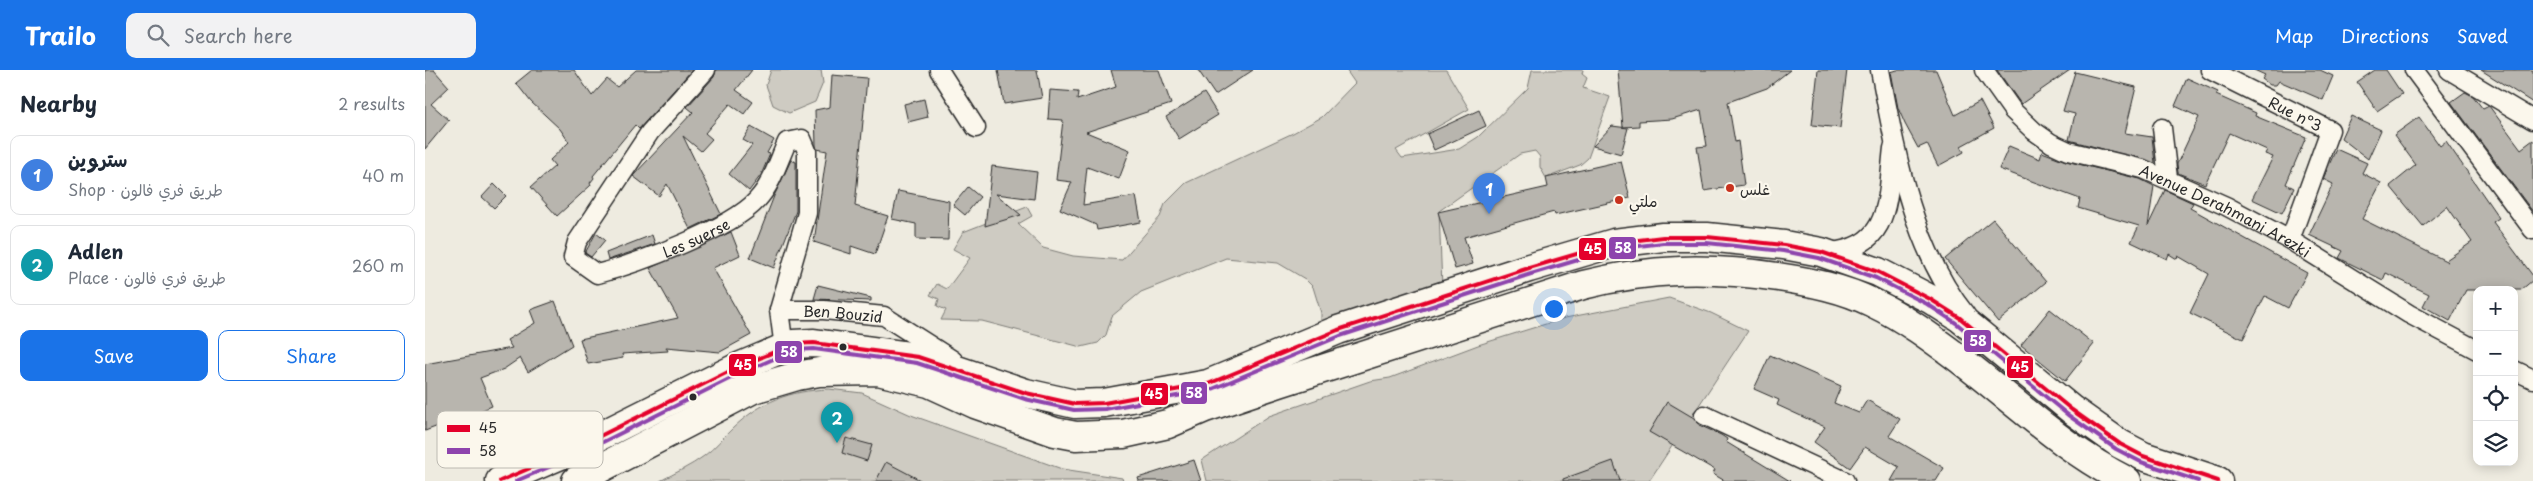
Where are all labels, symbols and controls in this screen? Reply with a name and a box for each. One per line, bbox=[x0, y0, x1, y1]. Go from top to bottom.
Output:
search box bbox=[126, 13, 476, 58]
text: Trailo bbox=[25, 17, 96, 53]
icon: search bbox=[144, 21, 172, 49]
text: Search here bbox=[184, 21, 292, 49]
text: Map bbox=[2275, 22, 2313, 49]
text: Directions bbox=[2341, 22, 2429, 49]
text: Saved bbox=[2457, 22, 2508, 49]
text: Nearby bbox=[20, 87, 97, 119]
street label: Rue n°3 bbox=[2265, 90, 2327, 136]
text: 2 results bbox=[338, 91, 405, 115]
text: ستروين bbox=[68, 145, 127, 173]
street label: Avenue Derahmani Arezki bbox=[2136, 157, 2316, 262]
text: 1 bbox=[33, 163, 41, 187]
text: 40 m bbox=[362, 163, 404, 187]
pin: 1 bbox=[1473, 173, 1505, 214]
text: Shop · طريق فري فالون bbox=[68, 177, 223, 201]
place label: غلس bbox=[1740, 177, 1770, 200]
marker: غلس bbox=[1724, 182, 1736, 194]
place label: ملتي bbox=[1629, 189, 1657, 215]
marker: ملتي bbox=[1613, 194, 1625, 206]
street label: Les suerse bbox=[659, 211, 734, 263]
line badge: 58 bbox=[1608, 236, 1637, 260]
text: Adlen bbox=[68, 237, 123, 265]
line badge: 45 bbox=[1578, 237, 1607, 261]
text: 58 bbox=[1614, 237, 1632, 258]
text: 45 bbox=[1584, 238, 1602, 259]
text: 2 bbox=[31, 253, 43, 277]
text: 260 m bbox=[352, 253, 404, 277]
text: Place · طريق فري فالون bbox=[68, 265, 226, 289]
map controls bbox=[2473, 286, 2518, 466]
button: + bbox=[2473, 286, 2518, 331]
your location bbox=[1541, 296, 1567, 322]
street label: Ben Bouzid bbox=[803, 298, 884, 327]
line badge: 58 bbox=[1963, 329, 1992, 353]
button: Save bbox=[20, 330, 208, 381]
button: Share bbox=[218, 330, 405, 381]
text: 58 bbox=[1969, 330, 1987, 351]
button: − bbox=[2473, 331, 2518, 376]
line badge: 58 bbox=[774, 340, 803, 364]
text: 58 bbox=[780, 341, 798, 362]
unlabelled marker bbox=[838, 342, 848, 352]
line badge: 45 bbox=[728, 353, 757, 377]
text: 45 bbox=[734, 354, 752, 375]
line badge: 45 bbox=[2006, 355, 2034, 379]
text: 45 bbox=[2011, 356, 2029, 377]
button: locate bbox=[2473, 376, 2518, 421]
line badge: 58 bbox=[1180, 381, 1208, 405]
line badge: 45 bbox=[1140, 382, 1169, 406]
text: 58 bbox=[1185, 382, 1203, 403]
text: 45 bbox=[1145, 383, 1163, 404]
unlabelled marker bbox=[688, 392, 698, 402]
pin: 2 bbox=[821, 402, 853, 443]
legend bbox=[437, 411, 603, 468]
text: 45 bbox=[479, 417, 497, 438]
button: layers bbox=[2473, 421, 2518, 466]
text: 58 bbox=[479, 440, 497, 461]

